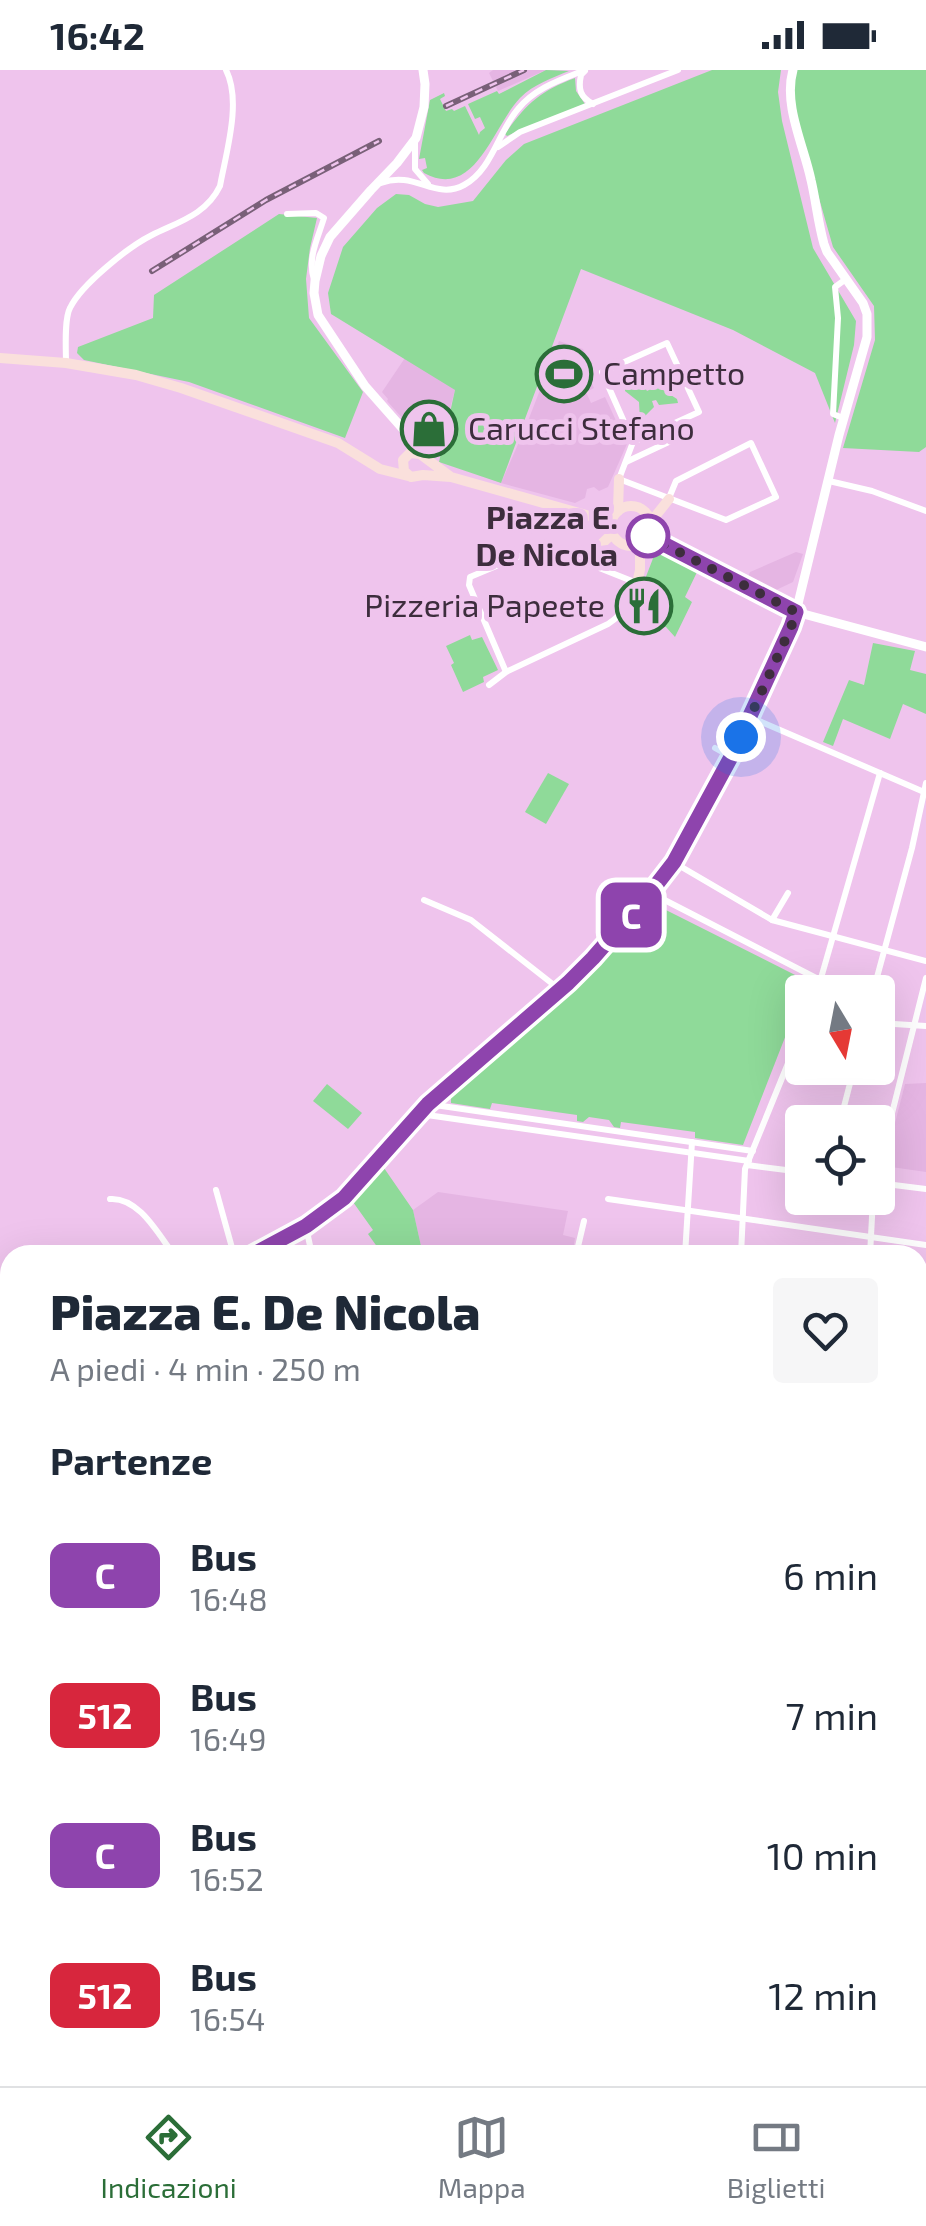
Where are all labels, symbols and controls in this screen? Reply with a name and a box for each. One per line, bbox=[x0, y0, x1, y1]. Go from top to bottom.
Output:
text: 16:42 bbox=[50, 12, 145, 58]
sports icon: Campetto bbox=[534, 344, 594, 404]
place label: Campetto bbox=[603, 353, 745, 391]
shop icon: Carucci Stefano bbox=[399, 399, 459, 459]
place label: Carucci Stefano bbox=[468, 408, 695, 446]
place label: Piazza E. De Nicola bbox=[476, 497, 618, 572]
marker: Piazza E. De Nicola bbox=[627, 515, 669, 557]
restaurant icon: Pizzeria Papeete bbox=[614, 576, 674, 636]
place label: Pizzeria Papeete bbox=[364, 585, 605, 623]
your location bbox=[716, 712, 766, 762]
line badge: C bbox=[598, 882, 664, 948]
text: C bbox=[621, 894, 641, 936]
north arrow bbox=[785, 975, 895, 1085]
map controls bbox=[785, 975, 895, 1215]
button: locate bbox=[785, 1105, 895, 1215]
button: heart bbox=[773, 1278, 878, 1383]
text: Piazza E. De Nicola bbox=[50, 1282, 480, 1340]
text: A piedi · 4 min · 250 m bbox=[50, 1349, 361, 1387]
text: Partenze bbox=[50, 1437, 212, 1483]
text: Bus bbox=[190, 1533, 257, 1579]
text: 6 min bbox=[783, 1552, 878, 1598]
text: C bbox=[95, 1554, 115, 1596]
text: 16:48 bbox=[190, 1579, 268, 1617]
text: Bus bbox=[190, 1673, 257, 1719]
text: 7 min bbox=[785, 1692, 878, 1738]
text: 512 bbox=[78, 1694, 132, 1736]
text: 16:49 bbox=[190, 1719, 267, 1757]
text: Bus bbox=[190, 1813, 257, 1859]
text: 10 min bbox=[767, 1832, 878, 1878]
text: C bbox=[95, 1834, 115, 1876]
text: 16:52 bbox=[190, 1859, 264, 1897]
text: Bus bbox=[190, 1953, 257, 1999]
text: 12 min bbox=[768, 1972, 878, 2018]
text: 512 bbox=[78, 1974, 132, 2016]
text: 16:54 bbox=[190, 1999, 265, 2037]
tab: Indicazioni bbox=[101, 2110, 237, 2204]
tab: Mappa bbox=[438, 2110, 526, 2204]
tab: Biglietti bbox=[727, 2110, 825, 2204]

